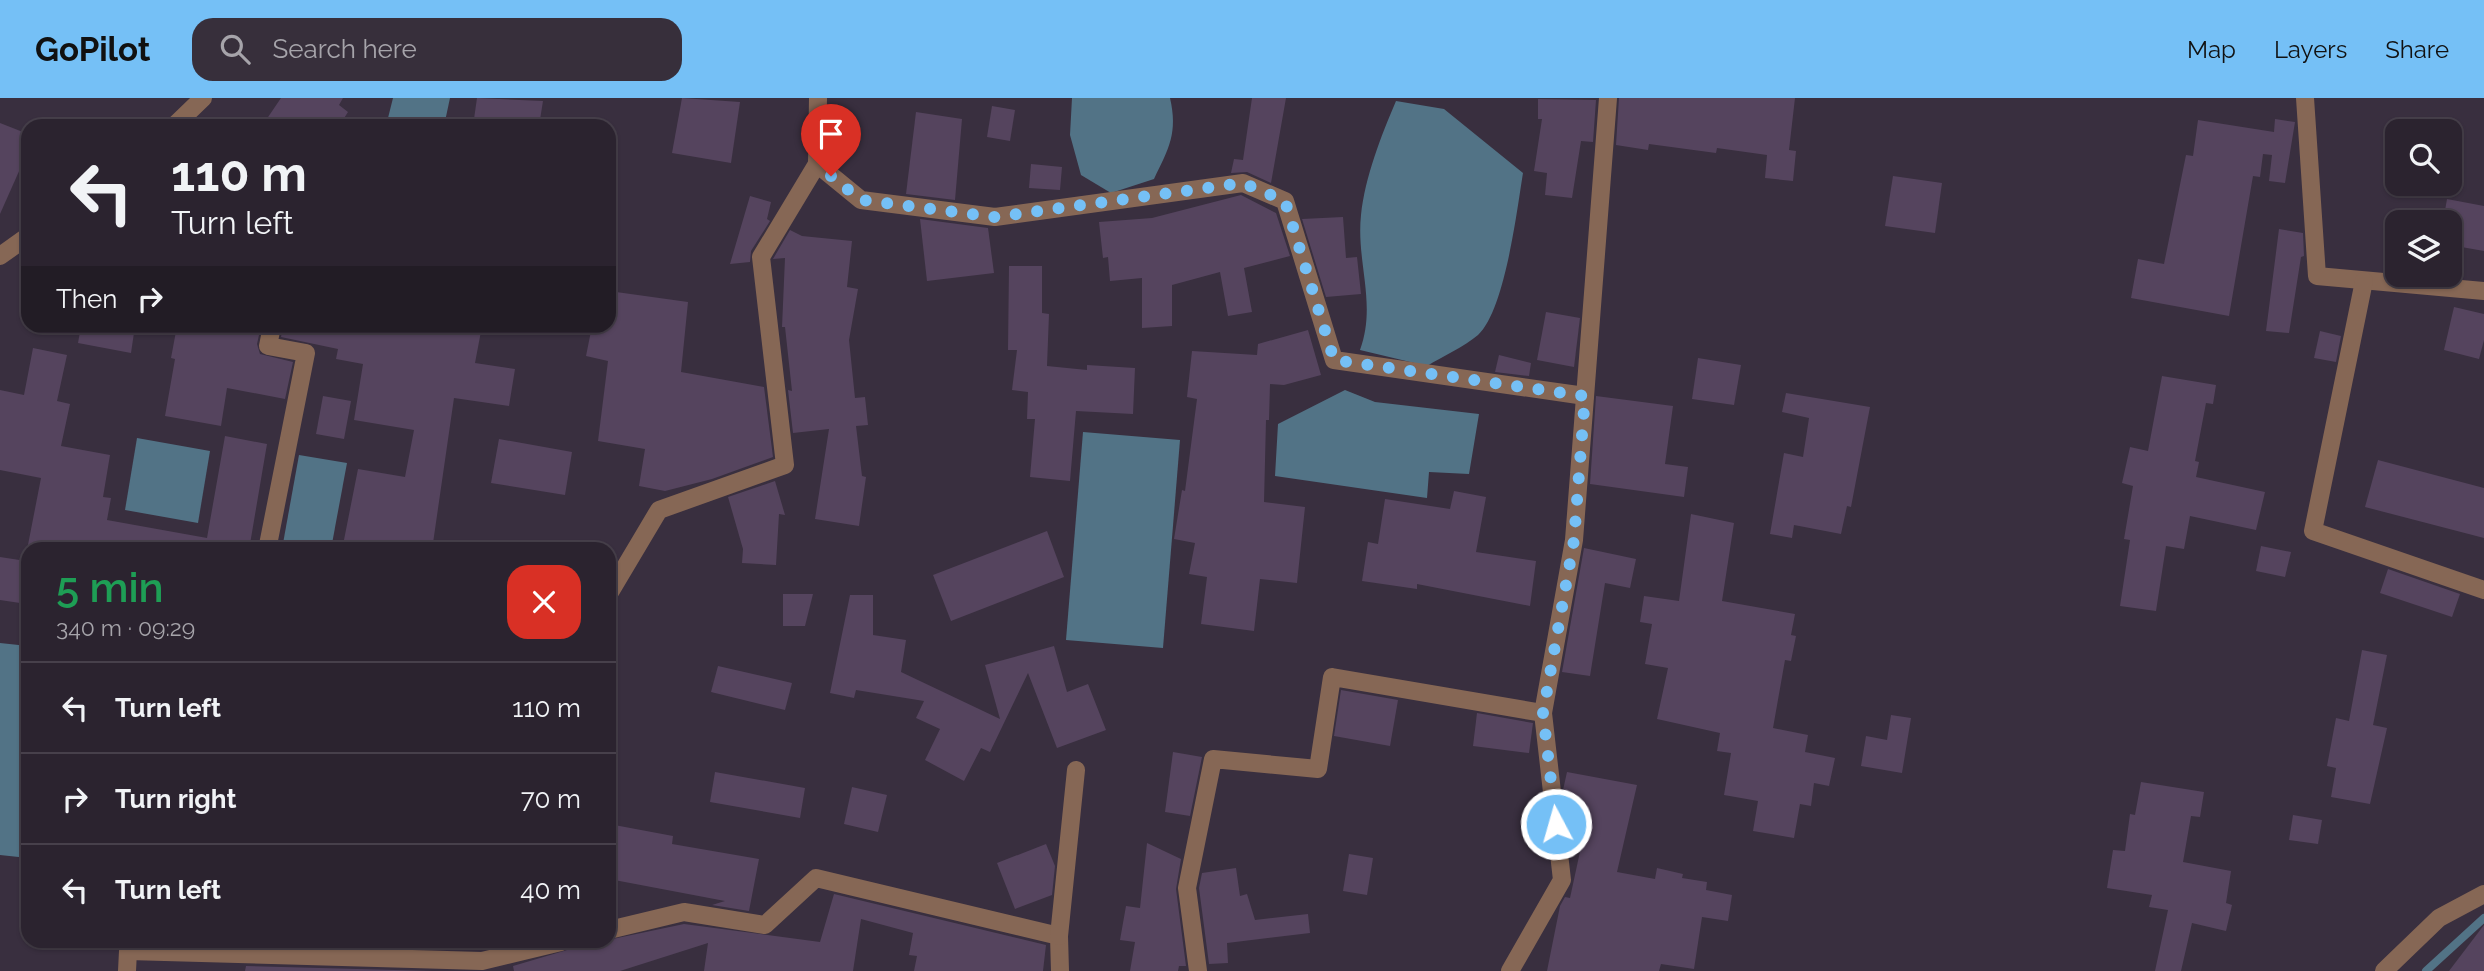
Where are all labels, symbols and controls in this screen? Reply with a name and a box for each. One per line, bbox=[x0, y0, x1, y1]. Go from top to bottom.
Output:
search box bbox=[192, 18, 682, 81]
text: GoPilot bbox=[35, 30, 150, 69]
icon: search bbox=[216, 30, 254, 68]
text: Search here bbox=[272, 34, 417, 64]
text: Map bbox=[2187, 35, 2236, 64]
text: Layers bbox=[2274, 35, 2347, 64]
text: Share bbox=[2385, 35, 2449, 64]
pin bbox=[801, 104, 861, 176]
icon: arrive bbox=[812, 115, 850, 153]
map controls bbox=[2385, 119, 2462, 287]
button: search bbox=[2385, 119, 2462, 196]
text: 110 m bbox=[171, 145, 307, 202]
icon: left bbox=[56, 147, 147, 238]
text: Turn left bbox=[171, 204, 293, 241]
button: layers bbox=[2385, 210, 2462, 287]
icon: right bbox=[131, 280, 169, 318]
text: Then bbox=[56, 284, 117, 314]
text: 5 min bbox=[56, 563, 164, 612]
button: close bbox=[507, 565, 581, 639]
text: 340 m · 09:29 bbox=[56, 614, 195, 641]
icon: left bbox=[56, 689, 94, 727]
text: Turn left bbox=[115, 693, 221, 723]
text: 110 m bbox=[512, 693, 581, 723]
icon: right bbox=[56, 780, 94, 818]
text: Turn right bbox=[115, 784, 236, 814]
text: 70 m bbox=[521, 784, 581, 814]
position arrow bbox=[1519, 787, 1593, 861]
icon: left bbox=[56, 871, 94, 909]
text: Turn left bbox=[115, 875, 221, 905]
text: 40 m bbox=[520, 875, 581, 905]

